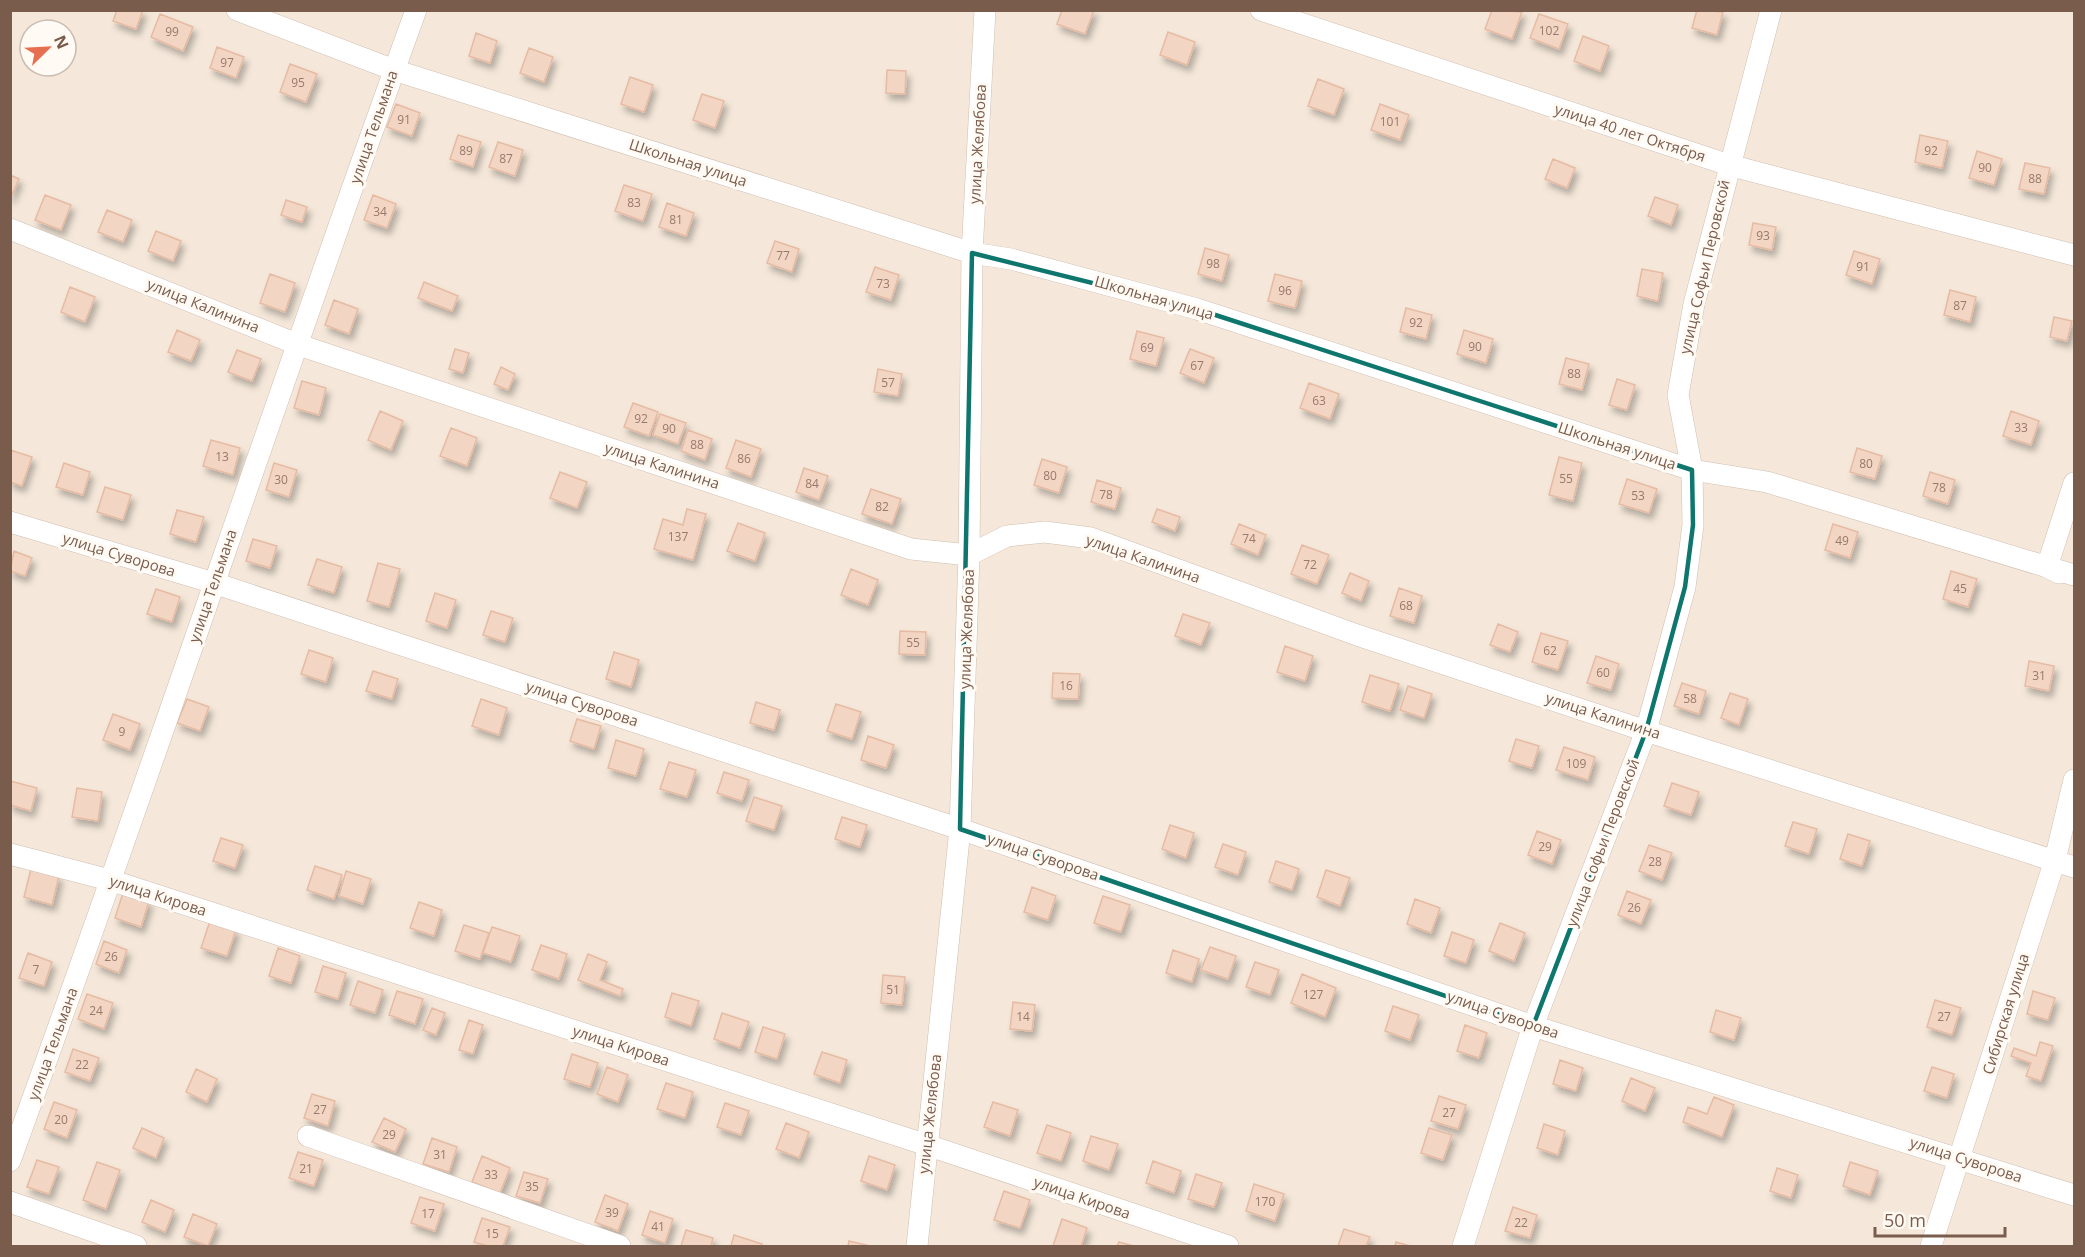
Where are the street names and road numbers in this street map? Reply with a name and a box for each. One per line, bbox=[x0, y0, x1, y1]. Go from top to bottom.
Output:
street label: улица Тельмана bbox=[344, 67, 402, 186]
street label: улица Желябова bbox=[964, 83, 990, 204]
street label: улица 40 лет Октября bbox=[1552, 98, 1708, 166]
street label: Школьная улица bbox=[627, 134, 750, 191]
street label: улица Софьи Перовской bbox=[1674, 178, 1734, 356]
street label: Школьная улица bbox=[1092, 270, 1216, 324]
street label: улица Калинина bbox=[144, 273, 263, 337]
street label: Школьная улица bbox=[1556, 417, 1679, 474]
street label: улица Калинина bbox=[602, 437, 722, 493]
street label: улица Тельмана bbox=[183, 526, 241, 645]
street label: улица Суворова bbox=[60, 527, 178, 581]
street label: улица Калинина bbox=[1083, 529, 1203, 587]
street label: улица Желябова bbox=[954, 569, 978, 689]
street label: улица Суворова bbox=[524, 675, 641, 731]
street label: улица Калинина bbox=[1543, 687, 1663, 743]
street label: улица Софьи Перовской bbox=[1561, 756, 1643, 929]
street label: улица Суворова bbox=[985, 828, 1102, 885]
street label: улица Кирова bbox=[107, 870, 209, 920]
street label: Сибирская улица bbox=[1977, 951, 2033, 1077]
street label: улица Тельмана bbox=[22, 985, 82, 1103]
street label: улица Суворова bbox=[1445, 986, 1562, 1043]
street label: улица Кирова bbox=[570, 1020, 672, 1070]
street label: улица Желябова bbox=[913, 1053, 945, 1175]
street label: улица Суворова bbox=[1908, 1131, 2025, 1187]
street label: улица Кирова bbox=[1031, 1171, 1133, 1223]

